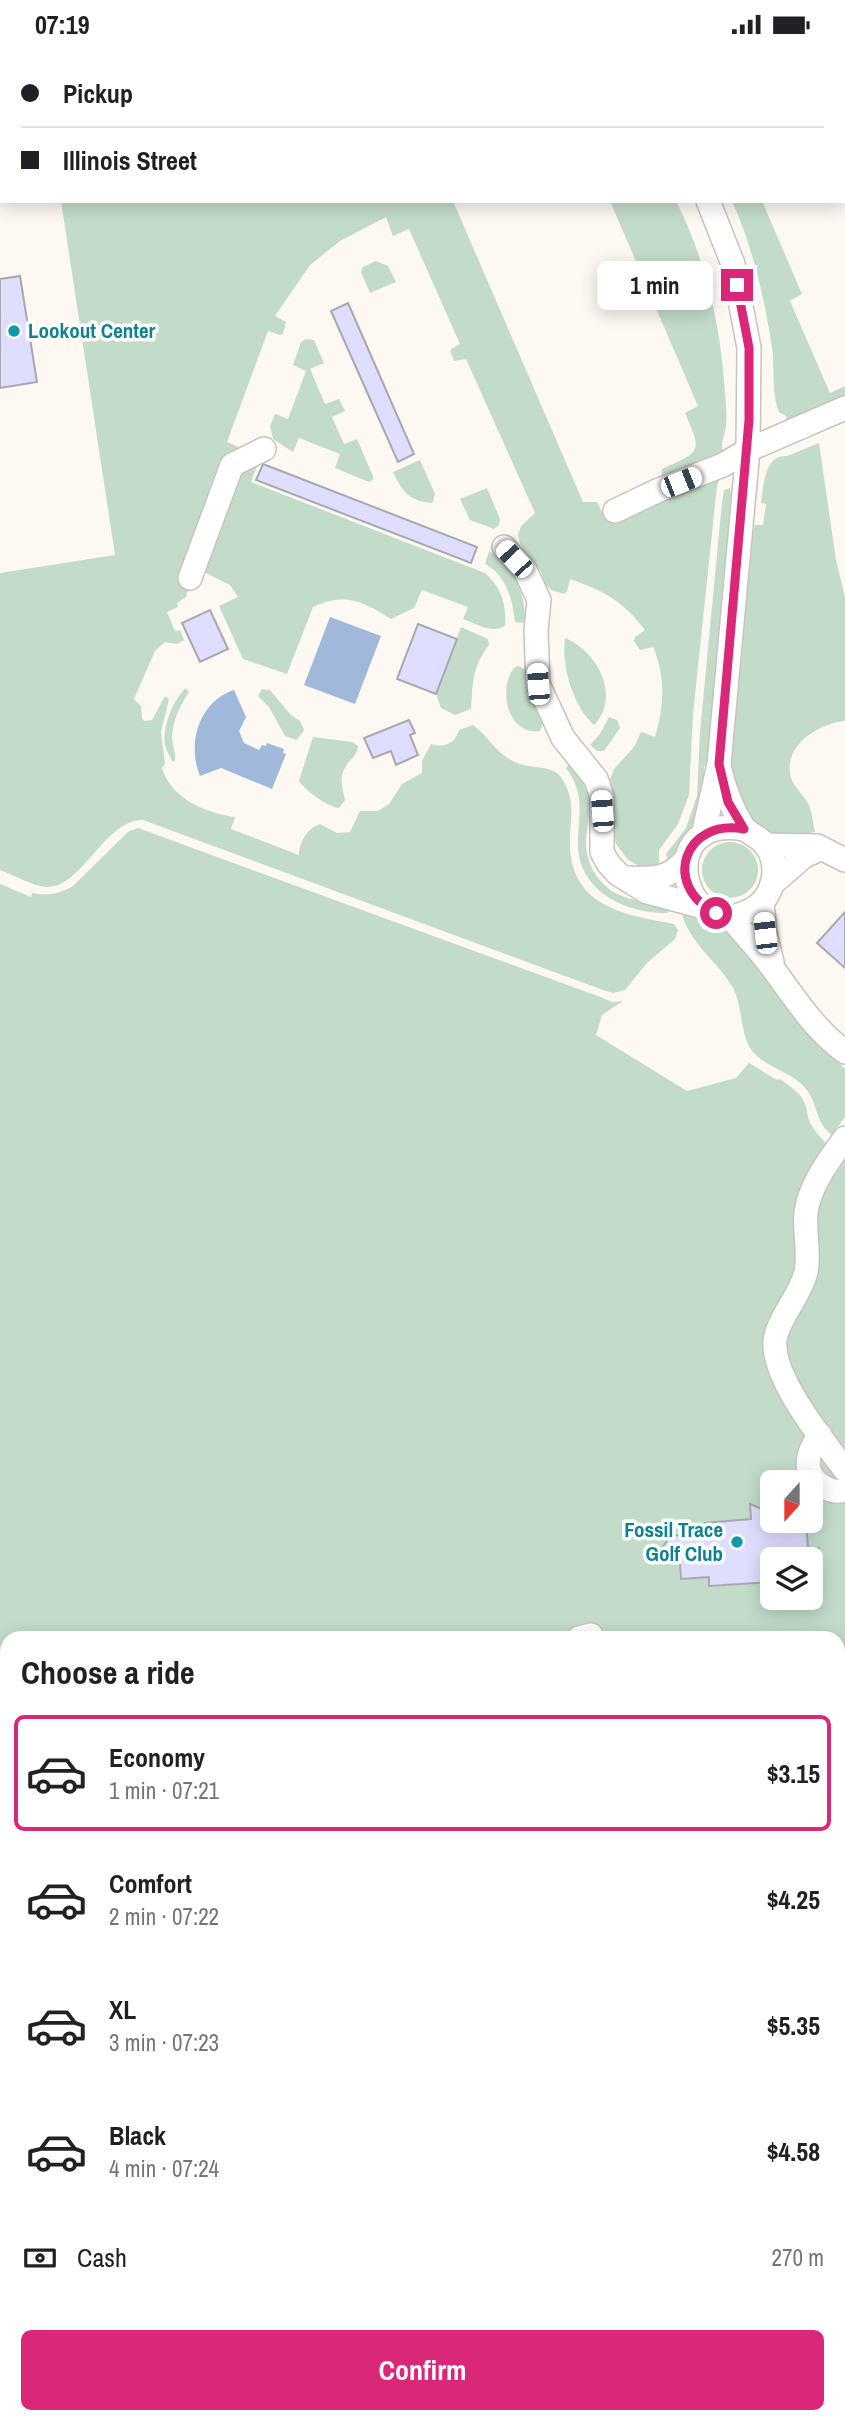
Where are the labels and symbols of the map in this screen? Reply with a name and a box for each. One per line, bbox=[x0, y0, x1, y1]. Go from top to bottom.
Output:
callout: 1 min bbox=[597, 261, 712, 309]
route end bbox=[721, 269, 753, 301]
place label: Lookout Center bbox=[28, 316, 156, 345]
marker: Lookout Center bbox=[6, 323, 22, 339]
car bbox=[658, 464, 705, 500]
car bbox=[492, 536, 537, 582]
car bbox=[527, 662, 550, 706]
car bbox=[591, 789, 614, 833]
route start bbox=[700, 897, 732, 929]
car bbox=[753, 911, 778, 955]
north arrow bbox=[760, 1470, 822, 1533]
place label: Fossil Trace Golf Club bbox=[624, 1515, 723, 1568]
marker: Fossil Trace Golf Club bbox=[729, 1534, 745, 1550]

